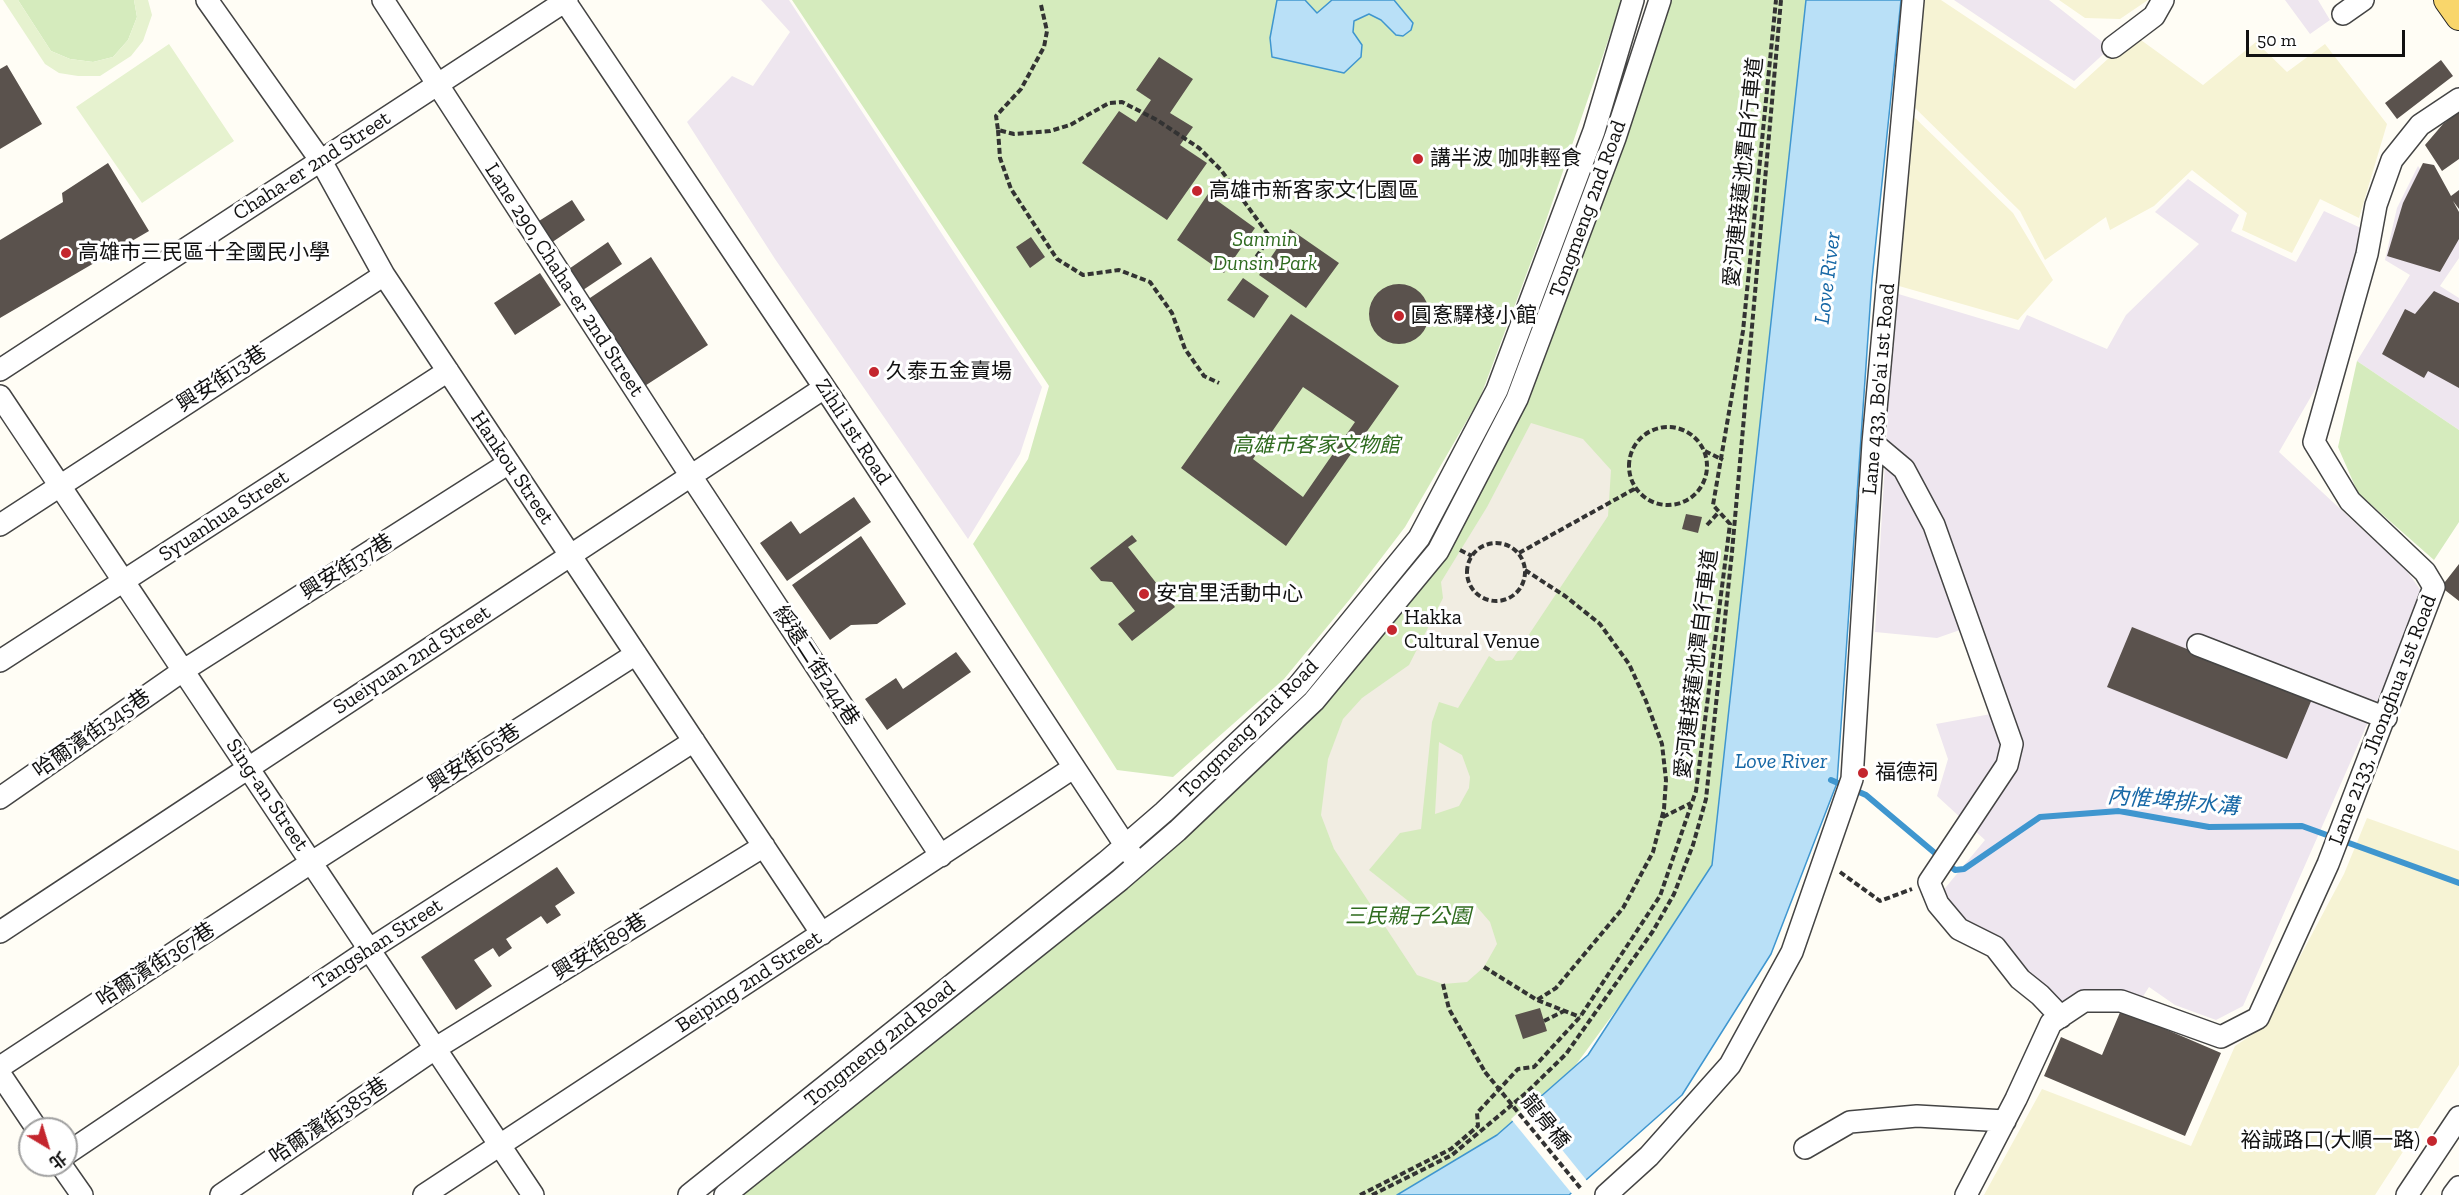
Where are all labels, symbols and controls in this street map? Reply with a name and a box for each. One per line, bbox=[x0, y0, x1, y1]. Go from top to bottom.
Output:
scale bar bbox=[2249, 18, 2408, 56]
text: 50 m bbox=[2257, 29, 2296, 51]
street label: 愛河連接蓮池潭自行車道 bbox=[1719, 56, 1769, 288]
street label: Chaha-er 2nd Street bbox=[229, 106, 395, 226]
street label: Tongmeng 2nd Road bbox=[1544, 117, 1632, 301]
place label: 講半波 咖啡輕食 bbox=[1430, 146, 1582, 172]
marker: 講半波 咖啡輕食 bbox=[1411, 152, 1425, 166]
street label: Lane 290, Chaha-er 2nd Street bbox=[479, 159, 649, 401]
place label: 高雄市新客家文化園區 bbox=[1209, 178, 1419, 204]
marker: 高雄市新客家文化園區 bbox=[1190, 184, 1204, 198]
park label: Sanmin Dunsin Park bbox=[1213, 227, 1317, 277]
water label: Love River bbox=[1809, 230, 1847, 326]
place label: 高雄市三民區十全國民小學 bbox=[78, 240, 330, 266]
marker: 高雄市三民區十全國民小學 bbox=[59, 246, 73, 260]
street label: Lane 433, Bo'ai 1st Road bbox=[1857, 282, 1901, 496]
place label: 圓愙驛棧小館 bbox=[1411, 303, 1537, 329]
marker: 圓愙驛棧小館 bbox=[1392, 309, 1406, 323]
street label: 興安街13巷 bbox=[172, 341, 272, 417]
place label: 久泰五金賣場 bbox=[886, 359, 1012, 385]
marker: 久泰五金賣場 bbox=[867, 365, 881, 379]
street label: Zihli 1st Road bbox=[809, 374, 897, 490]
street label: Hankou Street bbox=[465, 407, 559, 529]
park label: 高雄市客家文物館 bbox=[1232, 433, 1400, 459]
street label: Syuanhua Street bbox=[154, 465, 294, 567]
street label: 興安街37巷 bbox=[296, 529, 398, 605]
street label: 愛河連接蓮池潭自行車道 bbox=[1670, 548, 1724, 780]
place label: 安宜里活動中心 bbox=[1156, 581, 1303, 607]
marker: 安宜里活動中心 bbox=[1137, 587, 1151, 601]
street label: Lane 2133, Jhonghua 1st Road bbox=[2324, 591, 2442, 849]
street label: Sueiyuan 2nd Street bbox=[329, 600, 495, 720]
street label: 綏遠二街244巷 bbox=[768, 601, 864, 731]
place label: Hakka Cultural Venue bbox=[1404, 605, 1540, 655]
marker: Hakka Cultural Venue bbox=[1385, 623, 1399, 637]
street label: Tongmeng 2nd Road bbox=[1174, 654, 1324, 804]
street label: 哈爾濱街345巷 bbox=[29, 684, 155, 784]
street label: 興安街65巷 bbox=[423, 719, 525, 797]
street label: Sing-an Street bbox=[220, 734, 314, 856]
water label: Love River bbox=[1735, 749, 1827, 775]
place label: 福德祠 bbox=[1875, 760, 1938, 786]
marker: 福德祠 bbox=[1856, 766, 1870, 780]
water label: 內惟埤排水溝 bbox=[2106, 783, 2240, 821]
street label: Tangshan Street bbox=[309, 893, 447, 995]
park label: 三民親子公園 bbox=[1345, 904, 1471, 930]
street label: 興安街89巷 bbox=[548, 908, 652, 986]
street label: 哈爾濱街367巷 bbox=[92, 917, 220, 1013]
street label: Beiping 2nd Street bbox=[671, 926, 827, 1038]
street label: Tongmeng 2nd Road bbox=[800, 975, 960, 1113]
street label: 哈爾濱街385巷 bbox=[265, 1072, 393, 1170]
street label: 龍骨橋 bbox=[1515, 1090, 1575, 1154]
north arrow bbox=[18, 1117, 78, 1177]
place label: 裕誠路口(大順一路) bbox=[2240, 1128, 2420, 1154]
marker: 裕誠路口(大順一路) bbox=[2425, 1134, 2439, 1148]
text: 北 bbox=[46, 1148, 70, 1172]

